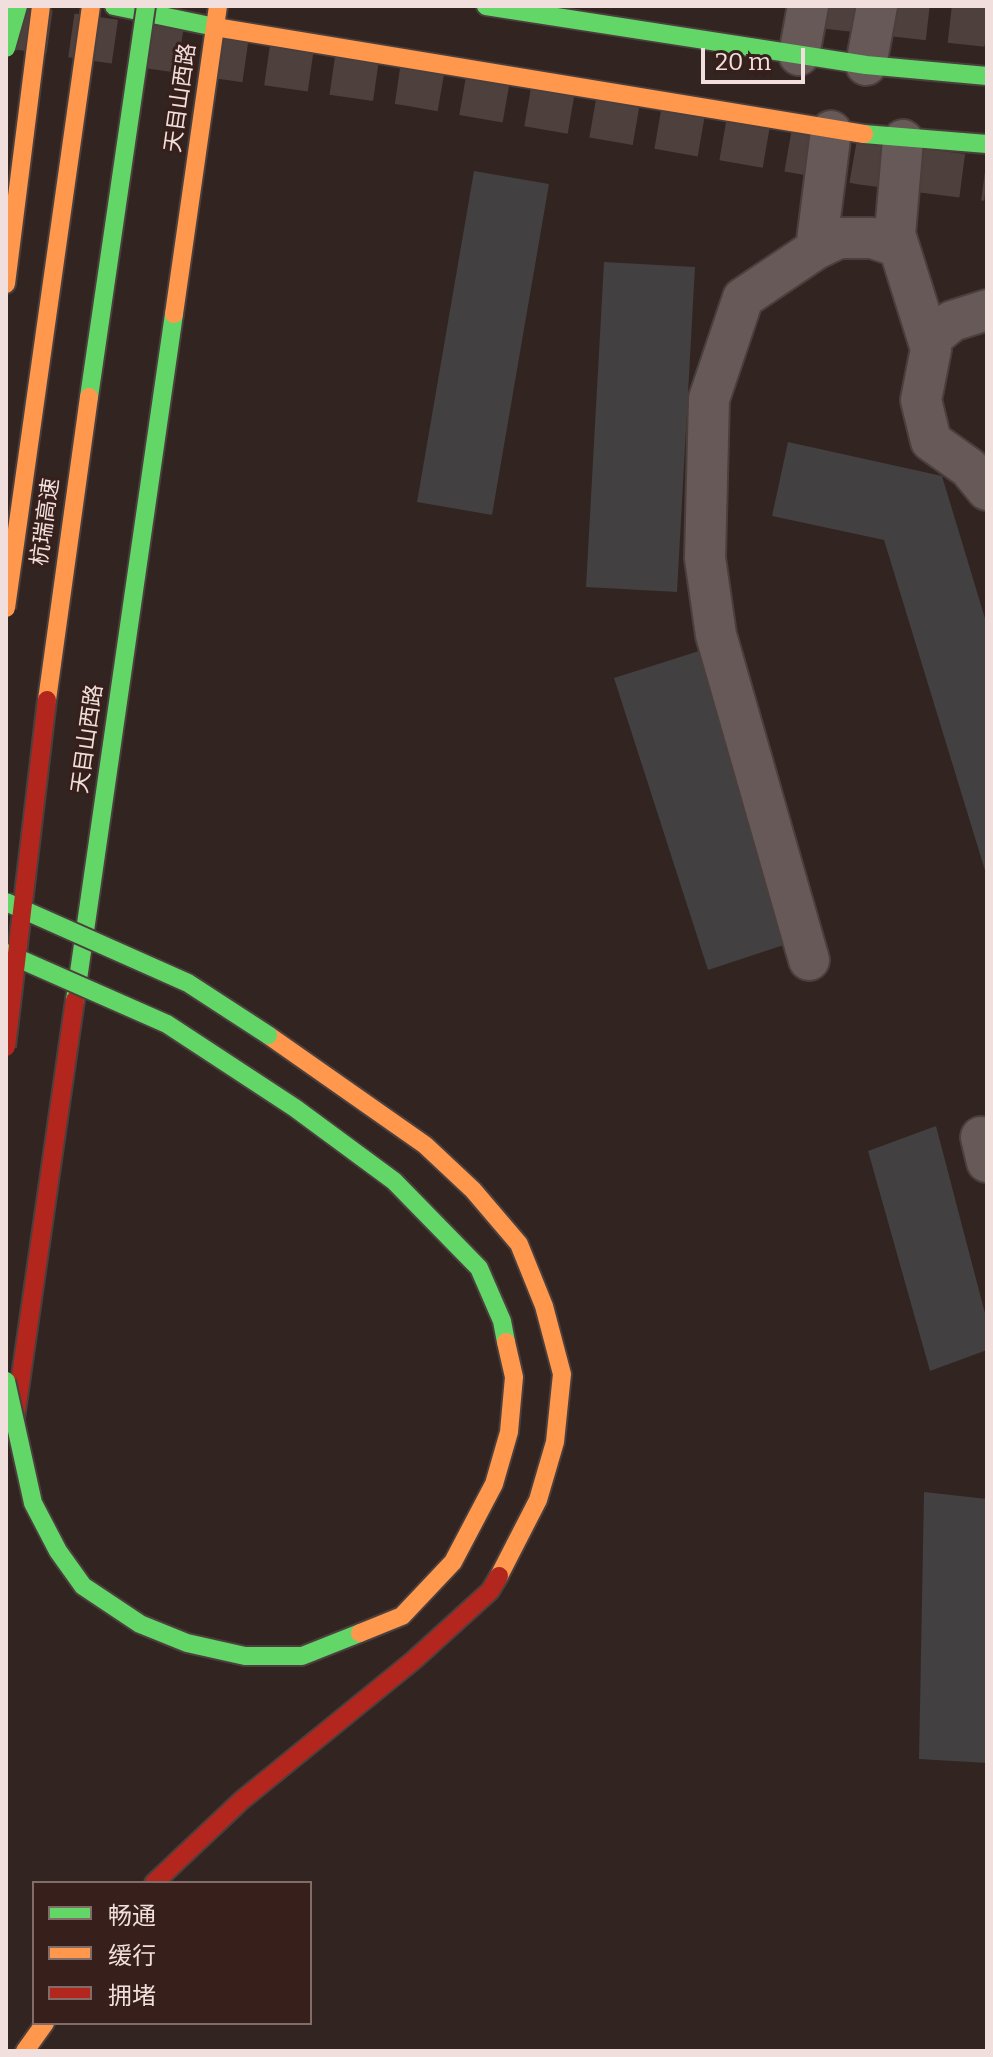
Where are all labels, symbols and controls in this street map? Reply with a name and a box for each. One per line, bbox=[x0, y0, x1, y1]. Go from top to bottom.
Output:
scale bar bbox=[705, 32, 809, 82]
street label: 天目山西路 bbox=[160, 42, 202, 154]
text: 20 m bbox=[715, 48, 771, 76]
street label: 杭瑞高速 bbox=[27, 477, 65, 567]
street label: 天目山西路 bbox=[67, 683, 109, 795]
legend bbox=[32, 1881, 312, 2025]
text: 畅通 bbox=[108, 1902, 156, 1930]
text: 缓行 bbox=[108, 1942, 156, 1970]
text: 拥堵 bbox=[108, 1982, 156, 2010]

